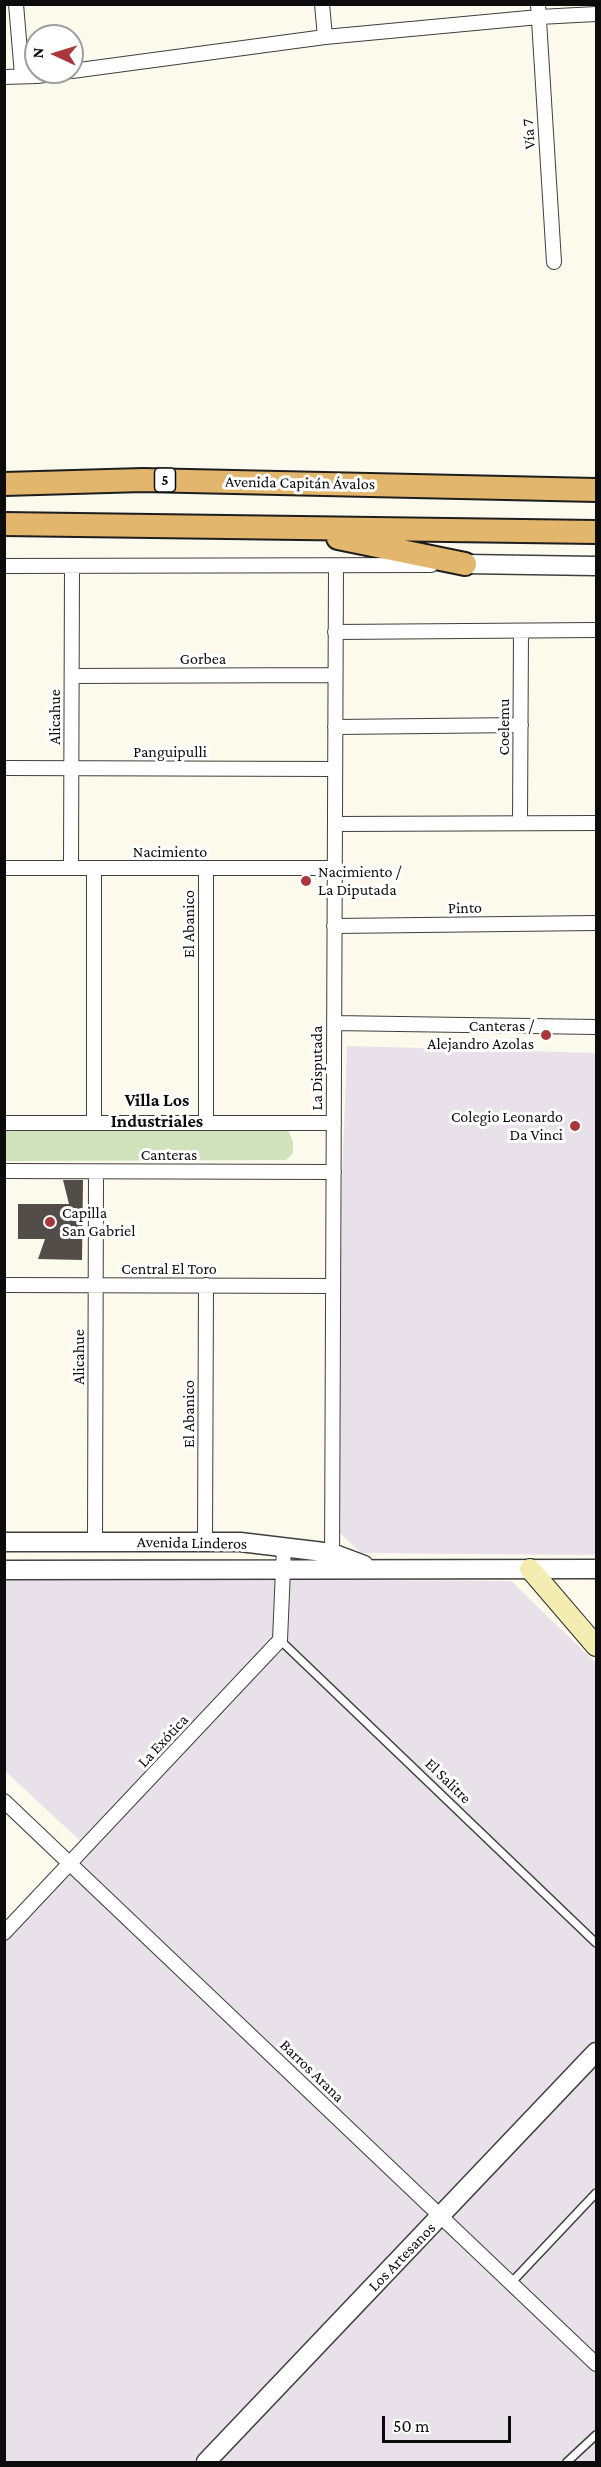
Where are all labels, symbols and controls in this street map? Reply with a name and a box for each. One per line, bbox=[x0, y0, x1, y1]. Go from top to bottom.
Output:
north arrow bbox=[24, 24, 84, 84]
text: N bbox=[29, 47, 46, 59]
street label: Vía 7 bbox=[518, 118, 540, 150]
road number: 5 bbox=[154, 468, 176, 492]
street label: Avenida Capitán Ávalos bbox=[225, 472, 375, 494]
street label: Gorbea bbox=[180, 649, 226, 669]
street label: Alicahue bbox=[45, 689, 65, 745]
street label: Coelemu bbox=[494, 699, 514, 755]
street label: Panguipulli bbox=[133, 742, 207, 762]
street label: Nacimiento bbox=[133, 842, 207, 862]
place label: Nacimiento / La Diputada bbox=[318, 862, 401, 900]
marker: Nacimiento / La Diputada bbox=[299, 874, 313, 888]
street label: El Abanico bbox=[179, 890, 199, 958]
street label: Pinto bbox=[448, 898, 482, 918]
place label: Canteras / Alejandro Azolas bbox=[427, 1016, 534, 1054]
street label: La Disputada bbox=[307, 1026, 327, 1110]
marker: Canteras / Alejandro Azolas bbox=[539, 1028, 553, 1042]
district label: Villa Los Industriales bbox=[111, 1089, 203, 1132]
place label: Colegio Leonardo Da Vinci bbox=[451, 1107, 563, 1145]
marker: Colegio Leonardo Da Vinci bbox=[568, 1119, 582, 1133]
street label: Canteras bbox=[141, 1145, 197, 1165]
place label: Capilla San Gabriel bbox=[62, 1203, 135, 1241]
marker: Capilla San Gabriel bbox=[43, 1215, 57, 1229]
street label: Central El Toro bbox=[121, 1259, 217, 1279]
street label: Alicahue bbox=[69, 1329, 89, 1385]
street label: El Abanico bbox=[179, 1380, 199, 1448]
street label: Avenida Linderos bbox=[137, 1532, 247, 1554]
street label: La Exótica bbox=[134, 1710, 192, 1772]
street label: El Salitre bbox=[421, 1754, 475, 1808]
street label: Barros Arana bbox=[276, 2036, 348, 2106]
street label: Los Artesanos bbox=[364, 2218, 440, 2296]
scale bar bbox=[385, 2404, 514, 2442]
text: 50 m bbox=[393, 2416, 430, 2436]

